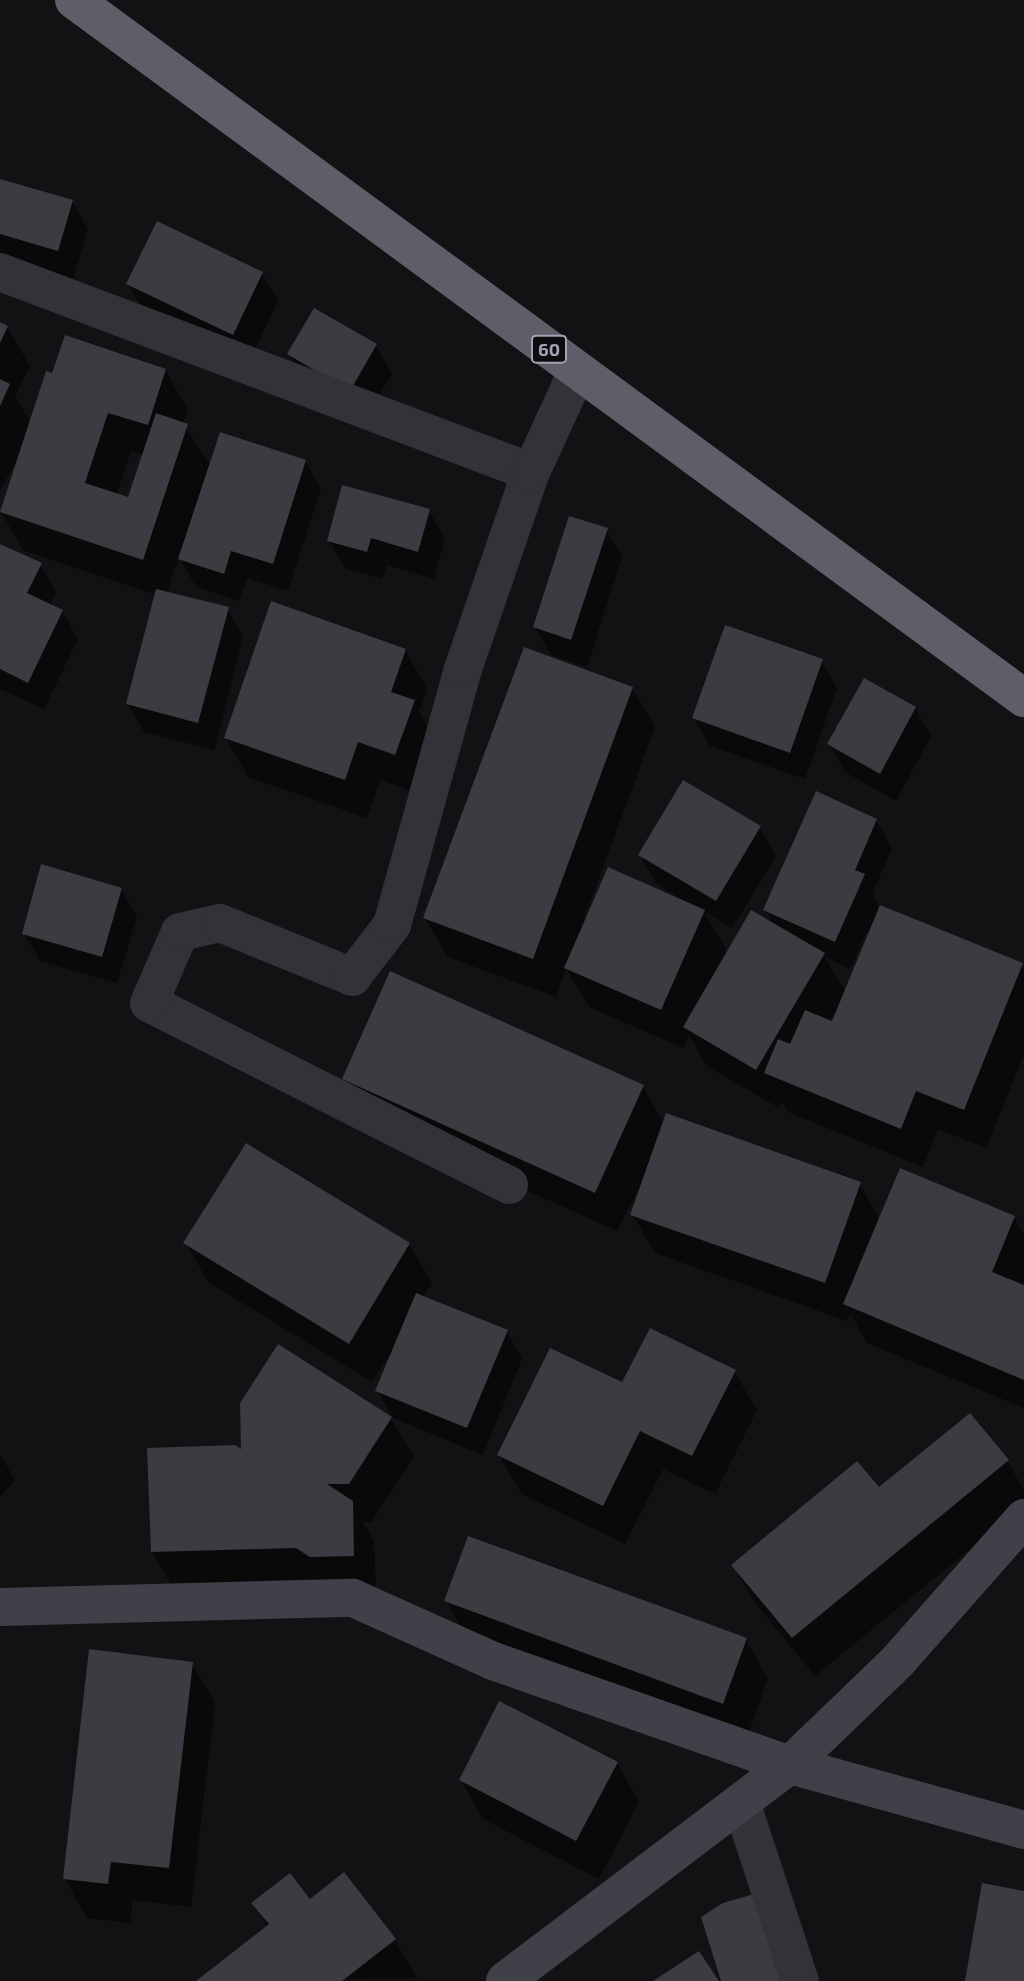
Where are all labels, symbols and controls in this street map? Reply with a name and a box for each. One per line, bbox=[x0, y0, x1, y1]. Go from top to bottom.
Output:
road number: 60 bbox=[530, 334, 568, 363]

